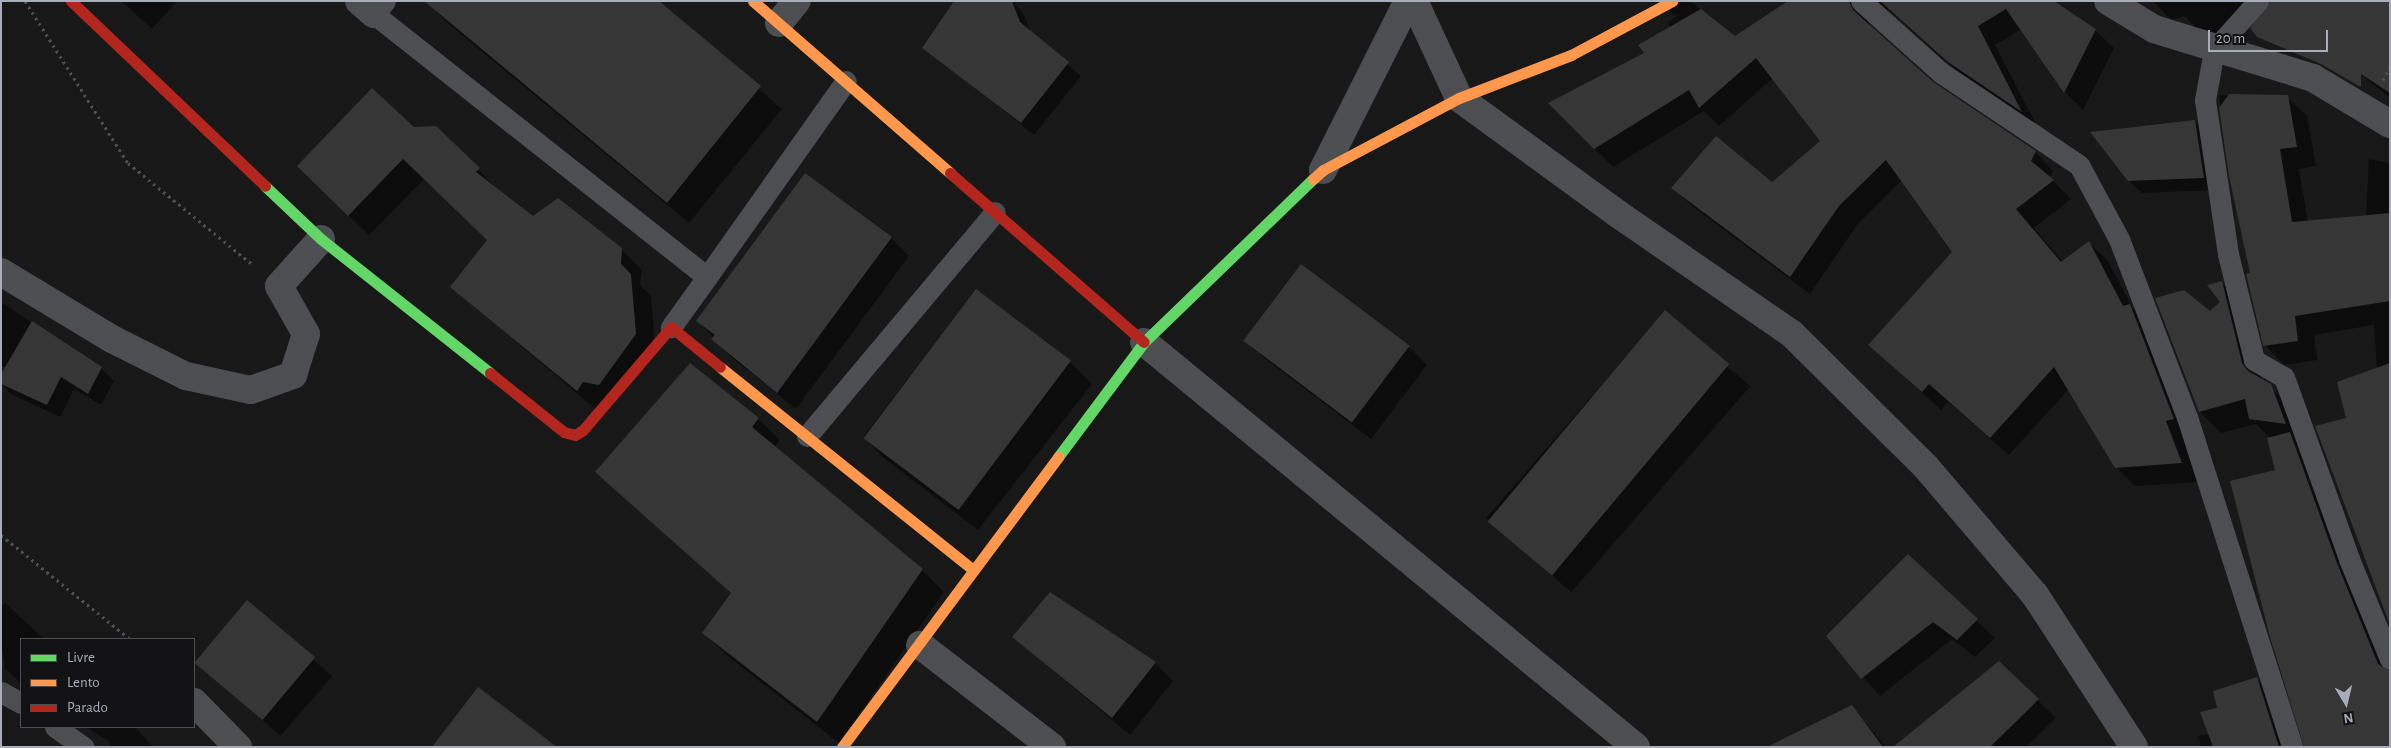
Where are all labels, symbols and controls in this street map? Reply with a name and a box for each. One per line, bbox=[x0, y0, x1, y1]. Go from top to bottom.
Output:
scale bar bbox=[2211, 20, 2331, 52]
text: 20 m bbox=[2216, 31, 2245, 46]
legend bbox=[20, 638, 195, 728]
text: Livre bbox=[67, 650, 95, 665]
text: Lento bbox=[67, 675, 100, 690]
north arrow bbox=[2321, 678, 2371, 728]
text: Parado bbox=[67, 700, 108, 715]
text: N bbox=[2342, 710, 2354, 725]

